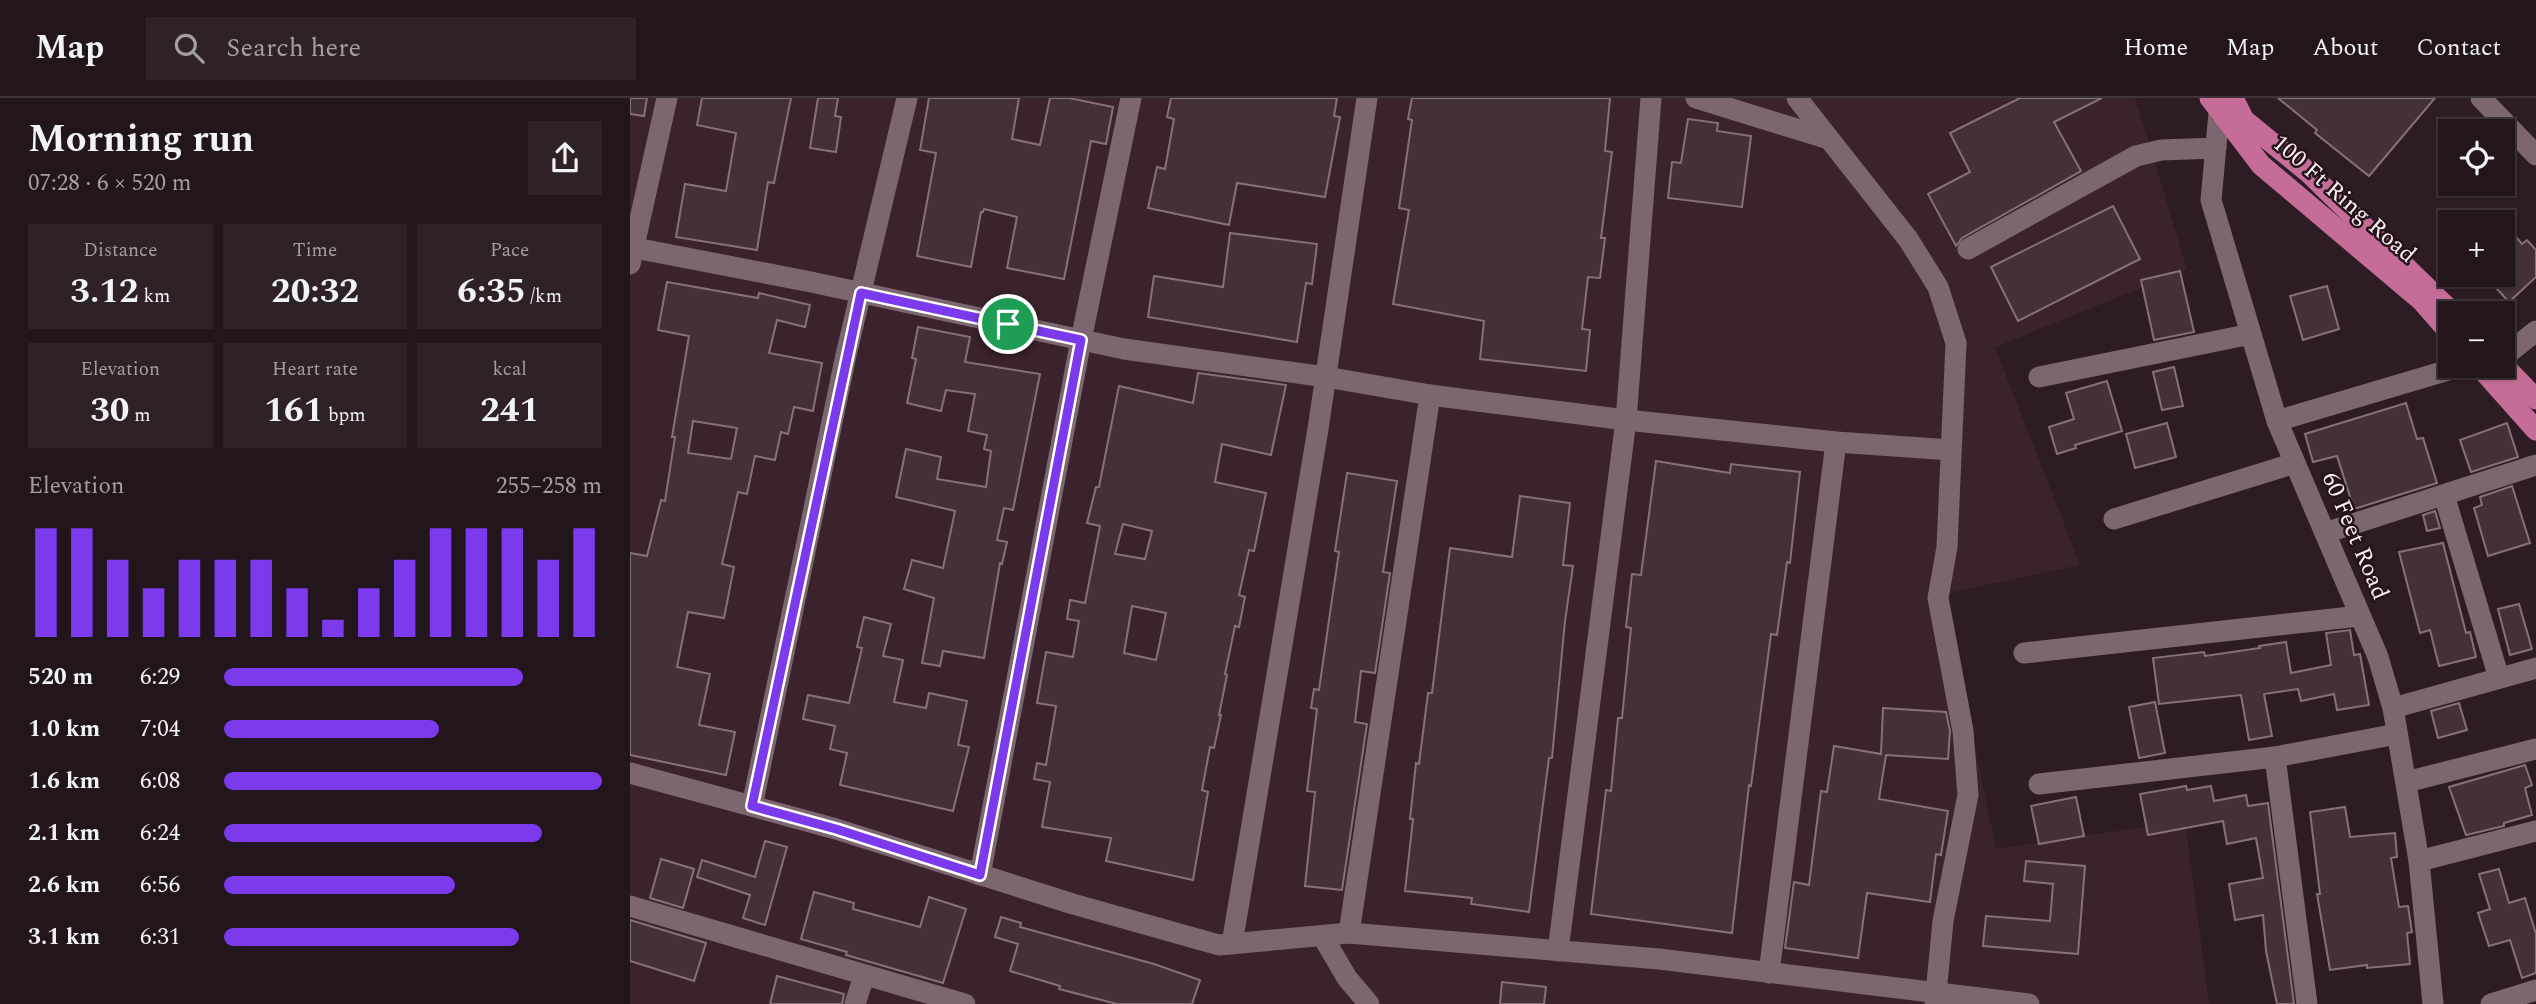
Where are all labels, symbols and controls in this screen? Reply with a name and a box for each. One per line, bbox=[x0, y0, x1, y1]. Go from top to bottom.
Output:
search box bbox=[146, 17, 636, 80]
text: Map bbox=[35, 23, 104, 73]
text: Search here bbox=[226, 28, 361, 68]
icon: search bbox=[170, 29, 208, 67]
text: Home bbox=[2123, 30, 2188, 66]
text: Map bbox=[2226, 30, 2274, 66]
text: About bbox=[2312, 30, 2378, 66]
text: Contact bbox=[2416, 30, 2501, 66]
text: Morning run bbox=[28, 111, 254, 169]
map controls bbox=[2438, 119, 2515, 378]
button: locate bbox=[2438, 119, 2515, 196]
button: share bbox=[528, 121, 602, 195]
street label: 100 Ft Ring Road bbox=[2264, 126, 2424, 272]
text: 07:28 · 6 × 520 m bbox=[28, 166, 192, 201]
button: + bbox=[2438, 210, 2515, 287]
text: Distance bbox=[83, 236, 157, 265]
text: Time bbox=[293, 236, 337, 265]
text: Pace bbox=[490, 236, 529, 265]
text: 3.12 bbox=[70, 265, 139, 318]
text: 20:32 bbox=[271, 265, 359, 318]
text: 6:35 bbox=[457, 265, 526, 318]
text: km bbox=[139, 282, 170, 311]
text: /km bbox=[526, 282, 562, 311]
pin bbox=[978, 294, 1038, 354]
button: − bbox=[2438, 301, 2515, 378]
icon: arrive bbox=[989, 305, 1027, 343]
text: Elevation bbox=[81, 355, 160, 384]
text: Heart rate bbox=[272, 355, 358, 384]
text: kcal bbox=[493, 355, 527, 384]
text: 30 bbox=[90, 384, 129, 437]
text: 161 bbox=[264, 384, 323, 437]
text: 241 bbox=[480, 384, 539, 437]
text: m bbox=[129, 401, 151, 430]
text: bpm bbox=[323, 401, 366, 430]
street label: 60 Feet Road bbox=[2312, 466, 2398, 606]
text: Elevation bbox=[28, 469, 124, 504]
text: 255–258 m bbox=[496, 469, 602, 504]
text: 520 m bbox=[28, 660, 93, 695]
text: 6:29 bbox=[140, 660, 180, 695]
text: 1.0 km bbox=[28, 712, 100, 747]
text: 7:04 bbox=[140, 712, 180, 747]
text: 1.6 km bbox=[28, 764, 100, 799]
text: 6:08 bbox=[140, 764, 180, 799]
text: 2.1 km bbox=[28, 816, 100, 851]
text: 6:24 bbox=[140, 816, 180, 851]
text: 2.6 km bbox=[28, 868, 100, 903]
text: 6:56 bbox=[140, 868, 180, 903]
text: 3.1 km bbox=[28, 920, 100, 955]
text: 6:31 bbox=[140, 920, 180, 955]

